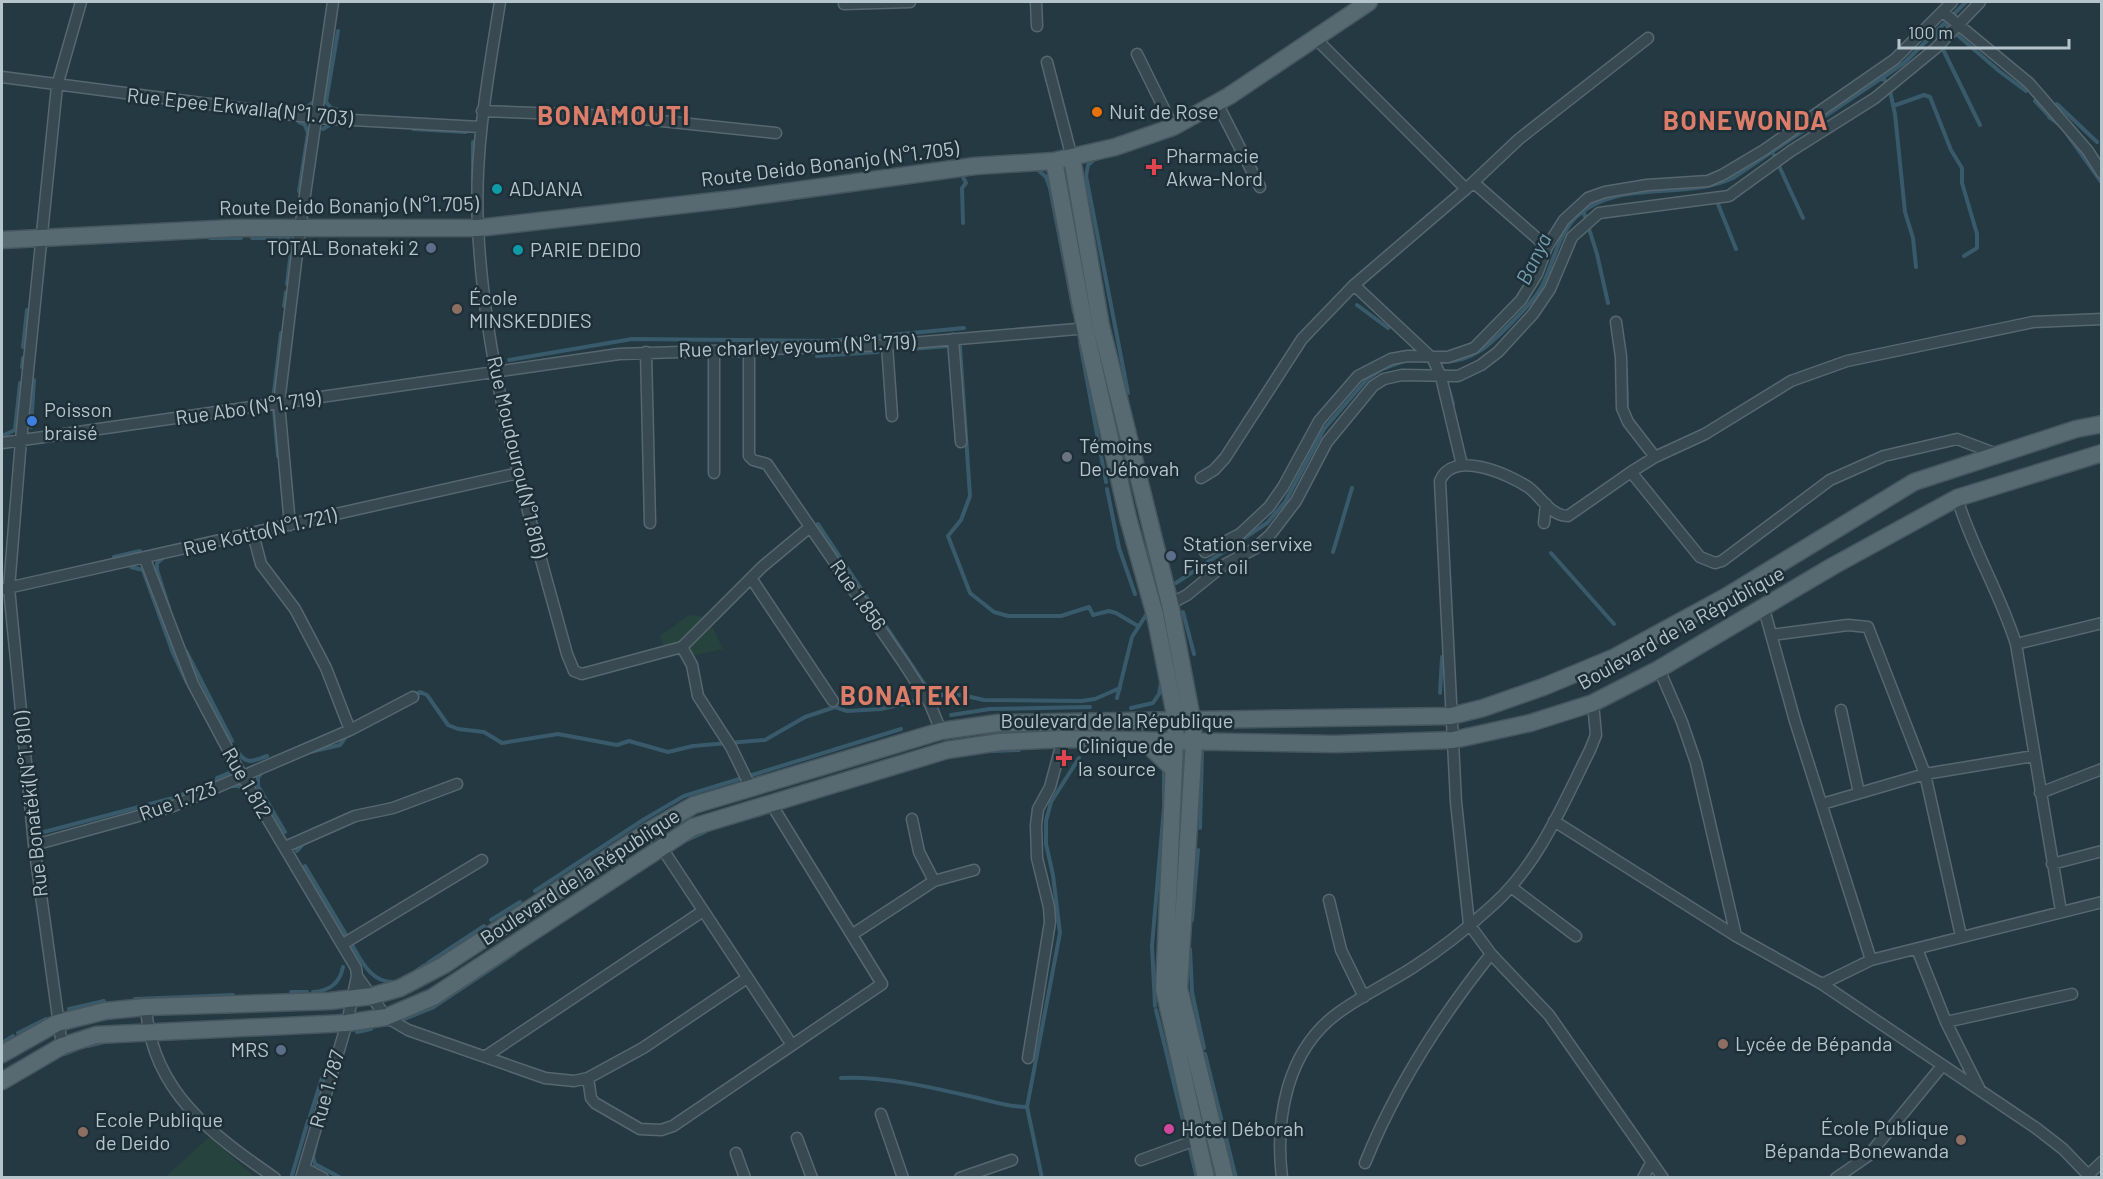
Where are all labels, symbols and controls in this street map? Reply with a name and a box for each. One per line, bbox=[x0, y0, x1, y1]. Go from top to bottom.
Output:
scale bar bbox=[1899, 12, 2068, 50]
text: 100 m bbox=[1908, 21, 1953, 43]
street label: Rue Epee Ekwalla(N°1.703) bbox=[126, 82, 355, 130]
district label: BONAMOUTI bbox=[537, 99, 691, 130]
place label: Nuit de Rose bbox=[1109, 99, 1219, 123]
district label: BONEWONDA bbox=[1663, 104, 1829, 135]
marker: Nuit de Rose bbox=[1090, 105, 1104, 119]
street label: Route Deido Bonanjo (N°1.705) bbox=[700, 135, 961, 191]
place label: Pharmacie Akwa-Nord bbox=[1166, 143, 1263, 190]
marker: Pharmacie Akwa-Nord bbox=[1147, 160, 1161, 174]
place label: ADJANA bbox=[509, 176, 583, 200]
marker: ADJANA bbox=[490, 182, 504, 196]
street label: Route Deido Bonanjo (N°1.705) bbox=[219, 191, 480, 219]
water label: Banya bbox=[1510, 228, 1556, 288]
place label: TOTAL Bonateki 2 bbox=[267, 235, 419, 259]
place label: PARIE DEIDO bbox=[530, 237, 641, 261]
marker: TOTAL Bonateki 2 bbox=[424, 241, 438, 255]
marker: PARIE DEIDO bbox=[511, 243, 525, 257]
place label: École MINSKEDDIES bbox=[469, 285, 592, 332]
marker: École MINSKEDDIES bbox=[450, 302, 464, 316]
street label: Rue charley eyoum (N°1.719) bbox=[678, 329, 917, 361]
street label: Rue Moudourou(N°1.816) bbox=[483, 354, 553, 561]
street label: Rue Abo (N°1.719) bbox=[174, 385, 323, 429]
place label: Poisson braisé bbox=[44, 397, 112, 444]
marker: Poisson braisé bbox=[25, 414, 39, 428]
place label: Témoins De Jéhovah bbox=[1079, 433, 1180, 480]
marker: Témoins De Jéhovah bbox=[1060, 450, 1074, 464]
street label: Rue Kotto(N°1.721) bbox=[181, 502, 339, 560]
place label: Station servixe First oil bbox=[1183, 531, 1313, 578]
marker: Station servixe First oil bbox=[1164, 549, 1178, 563]
street label: Rue 1.856 bbox=[826, 554, 892, 635]
street label: Boulevard de la République bbox=[1573, 560, 1788, 694]
district label: BONATEKI bbox=[840, 679, 970, 710]
street label: Boulevard de la République bbox=[1001, 708, 1233, 732]
street label: Rue Bonatéki(N°1.810) bbox=[8, 709, 52, 898]
place label: Clinique de la source bbox=[1078, 733, 1174, 780]
street label: Rue 1.812 bbox=[218, 743, 278, 822]
marker: Clinique de la source bbox=[1055, 749, 1073, 767]
street label: Rue 1.723 bbox=[136, 775, 220, 825]
street label: Boulevard de la République bbox=[475, 803, 684, 950]
place label: Lycée de Bépanda bbox=[1735, 1031, 1892, 1055]
place label: MRS bbox=[231, 1037, 269, 1061]
marker: Lycée de Bépanda bbox=[1716, 1037, 1730, 1051]
marker: MRS bbox=[274, 1043, 288, 1057]
street label: Rue 1.787 bbox=[304, 1047, 349, 1130]
place label: Ecole Publique de Deido bbox=[95, 1107, 223, 1154]
place label: École Publique Bépanda-Bonewanda bbox=[1764, 1115, 1949, 1162]
place label: Hotel Déborah bbox=[1181, 1116, 1304, 1140]
marker: Hotel Déborah bbox=[1162, 1122, 1176, 1136]
marker: Ecole Publique de Deido bbox=[76, 1125, 90, 1139]
marker: École Publique Bépanda-Bonewanda bbox=[1954, 1133, 1968, 1147]

